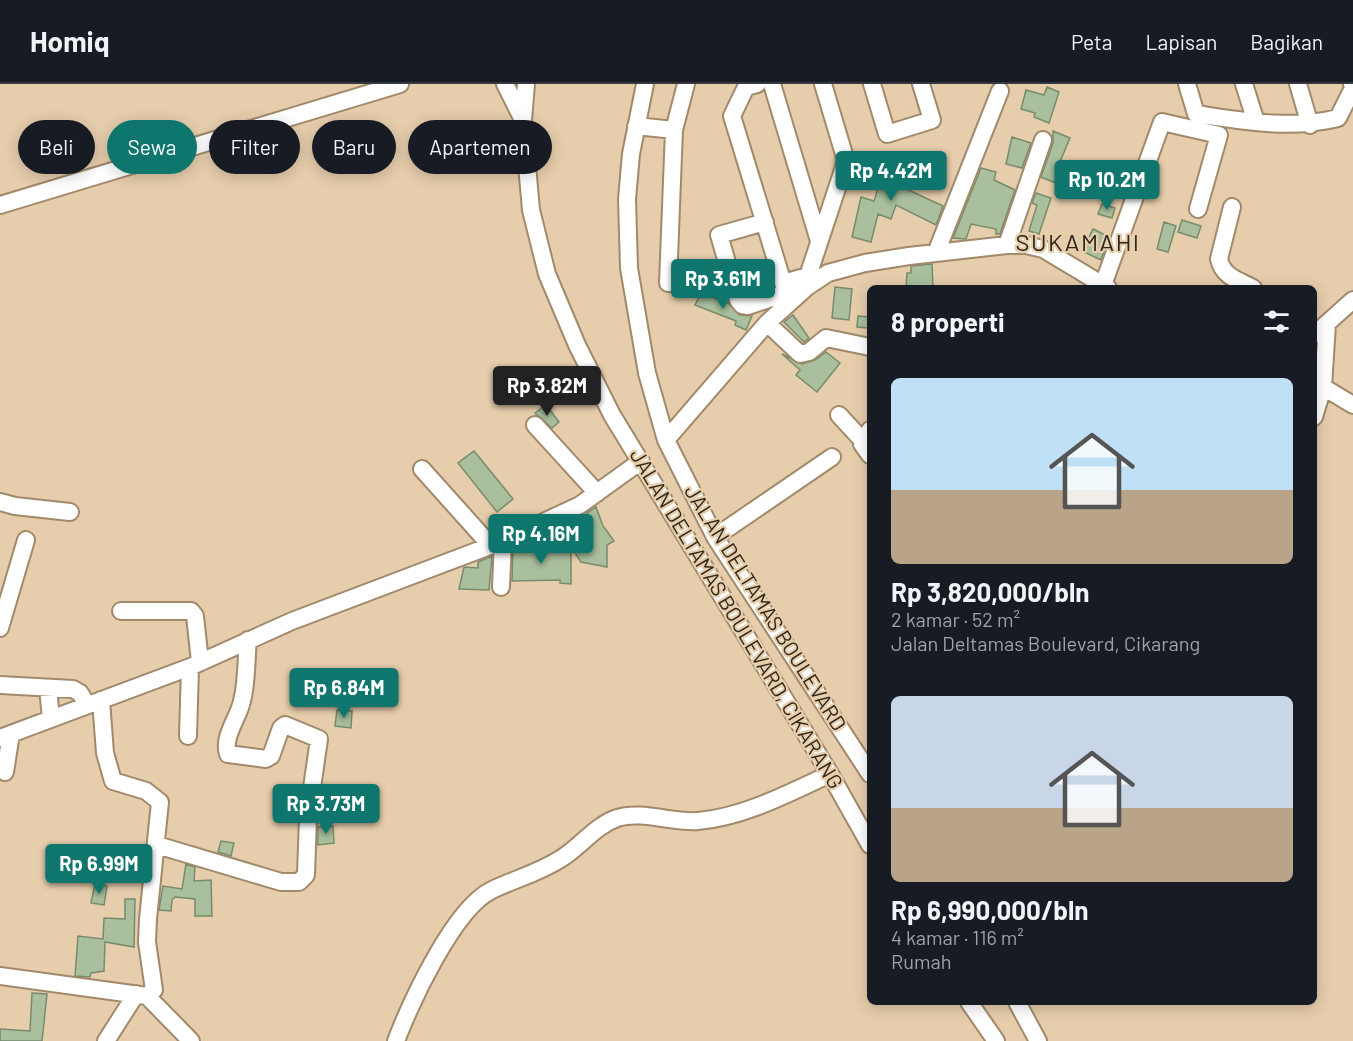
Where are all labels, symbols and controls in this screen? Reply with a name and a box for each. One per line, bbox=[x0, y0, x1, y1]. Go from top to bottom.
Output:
text: Homiq bbox=[30, 24, 110, 58]
text: Peta bbox=[1071, 29, 1112, 54]
text: Lapisan bbox=[1145, 29, 1217, 54]
text: Bagikan bbox=[1250, 29, 1323, 54]
chip: Beli bbox=[18, 120, 95, 174]
chip: Sewa bbox=[107, 120, 197, 174]
chip: Filter bbox=[209, 120, 300, 174]
chip: Baru bbox=[312, 120, 396, 174]
chip: Apartemen bbox=[408, 120, 552, 174]
pin: Rp 4.42M bbox=[829, 151, 953, 202]
text: Rp 4.42M bbox=[850, 158, 932, 182]
pin: Rp 10.2M bbox=[1045, 160, 1169, 211]
text: Rp 10.2M bbox=[1068, 167, 1146, 191]
district label: SUKAMAHI bbox=[1015, 227, 1141, 256]
pin: Rp 3.61M bbox=[661, 259, 785, 310]
text: Rp 3.61M bbox=[685, 266, 761, 290]
icon: filters bbox=[1260, 305, 1293, 338]
text: 8 properti bbox=[891, 306, 1005, 337]
pin: Rp 3.82M bbox=[485, 366, 609, 417]
text: Rp 3.82M bbox=[507, 373, 587, 397]
icon: home bbox=[1038, 417, 1146, 525]
street label: JALAN DELTAMAS BOULEVARD, CIKARANG bbox=[626, 444, 849, 793]
street label: JALAN DELTAMAS BOULEVARD bbox=[680, 480, 852, 735]
pin: Rp 4.16M bbox=[479, 514, 603, 565]
text: Rp 4.16M bbox=[502, 521, 580, 545]
text: Rp 3,820,000/bln bbox=[891, 576, 1090, 607]
text: 2 kamar · 52 m² bbox=[891, 607, 1020, 631]
text: Jalan Deltamas Boulevard, Cikarang bbox=[891, 631, 1200, 655]
pin: Rp 6.84M bbox=[282, 668, 406, 719]
text: Rp 6.84M bbox=[304, 675, 385, 699]
icon: home bbox=[1038, 735, 1146, 843]
pin: Rp 3.73M bbox=[264, 784, 388, 835]
text: Rp 3.73M bbox=[287, 791, 365, 815]
pin: Rp 6.99M bbox=[37, 844, 161, 895]
text: Rp 6.99M bbox=[59, 851, 139, 875]
text: Rp 6,990,000/bln bbox=[891, 894, 1088, 925]
text: 4 kamar · 116 m² bbox=[891, 925, 1024, 949]
text: Rumah bbox=[891, 949, 952, 973]

